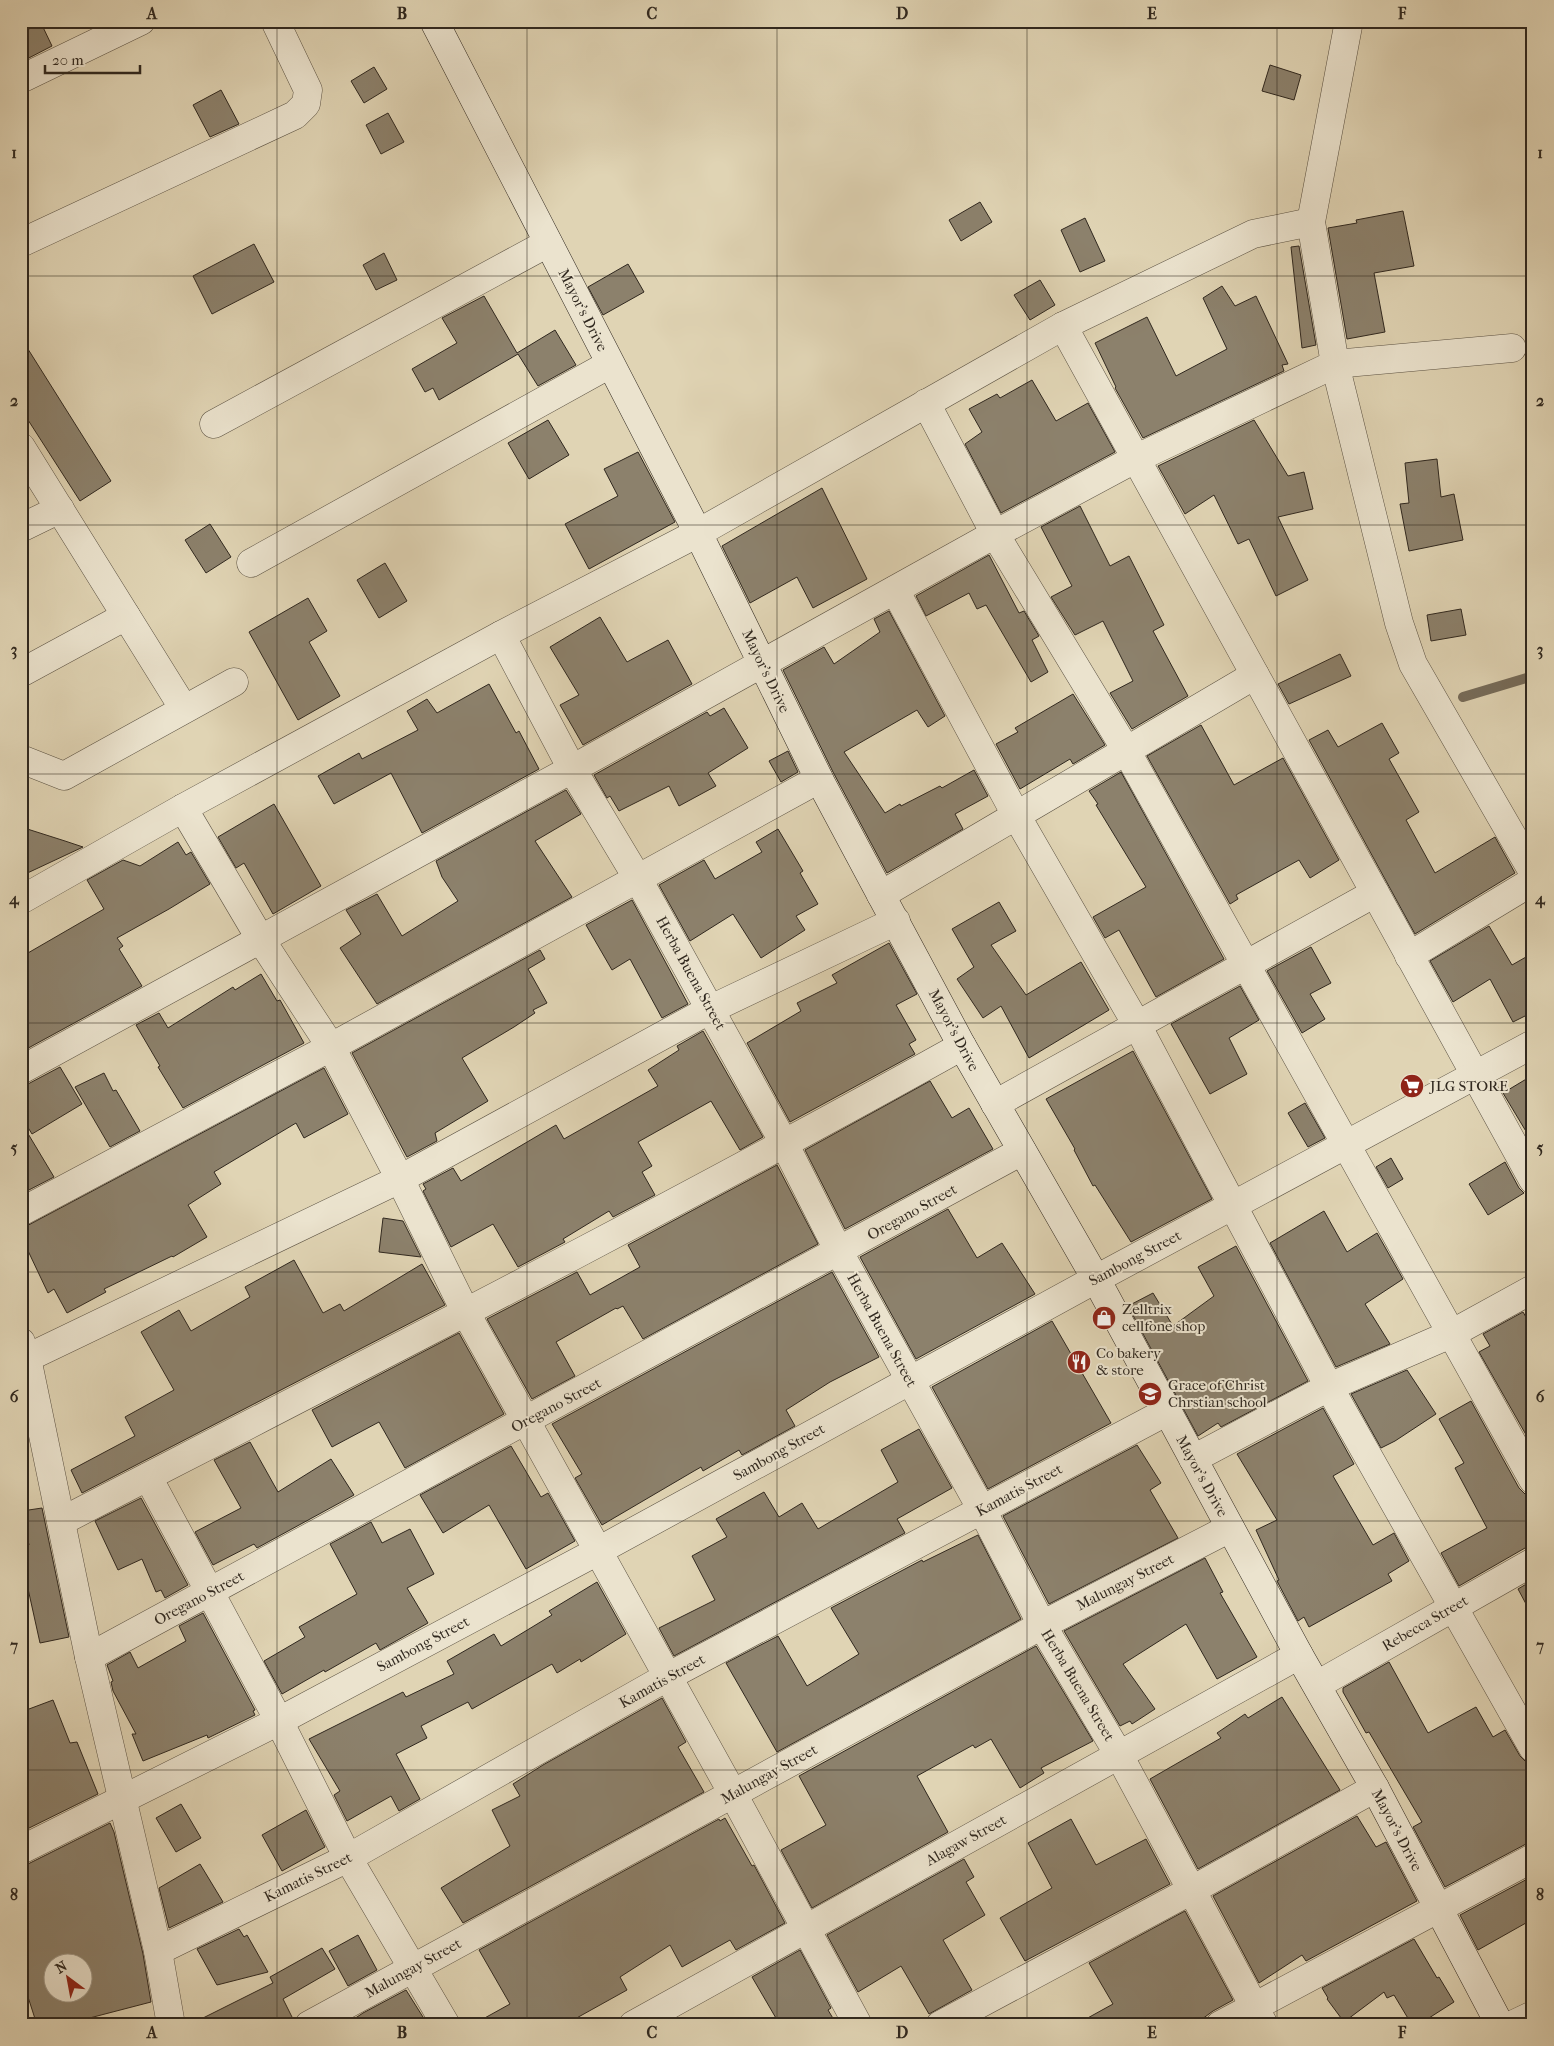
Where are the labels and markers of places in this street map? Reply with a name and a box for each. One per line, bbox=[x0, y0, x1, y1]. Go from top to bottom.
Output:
supermarket icon: JLG STORE bbox=[1399, 1073, 1425, 1099]
place label: JLG STORE bbox=[1429, 1077, 1508, 1095]
place label: Zelltrix cellfone shop bbox=[1122, 1300, 1205, 1335]
shop icon: Zelltrix cellfone shop bbox=[1091, 1305, 1117, 1331]
place label: Co bakery & store bbox=[1096, 1344, 1162, 1379]
restaurant icon: Co bakery & store bbox=[1066, 1349, 1092, 1375]
place label: Grace of Christ Chrstian school bbox=[1168, 1376, 1267, 1411]
school or university icon: Grace of Christ Chrstian school bbox=[1137, 1381, 1163, 1407]

